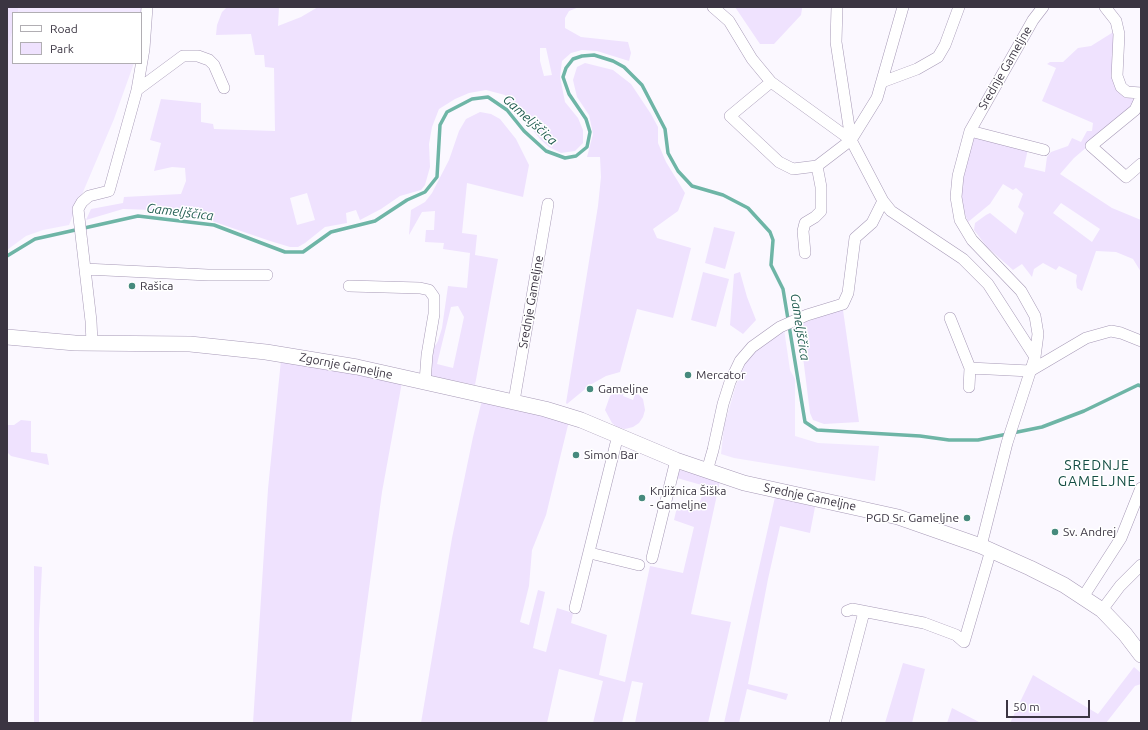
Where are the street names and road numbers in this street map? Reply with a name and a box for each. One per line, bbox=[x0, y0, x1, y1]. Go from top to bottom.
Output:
street label: Srednje Gameljne bbox=[975, 24, 1035, 112]
street label: Srednje Gameljne bbox=[516, 254, 546, 350]
street label: Zgornje Gameljne bbox=[298, 350, 394, 382]
street label: Srednje Gameljne bbox=[762, 480, 858, 514]

